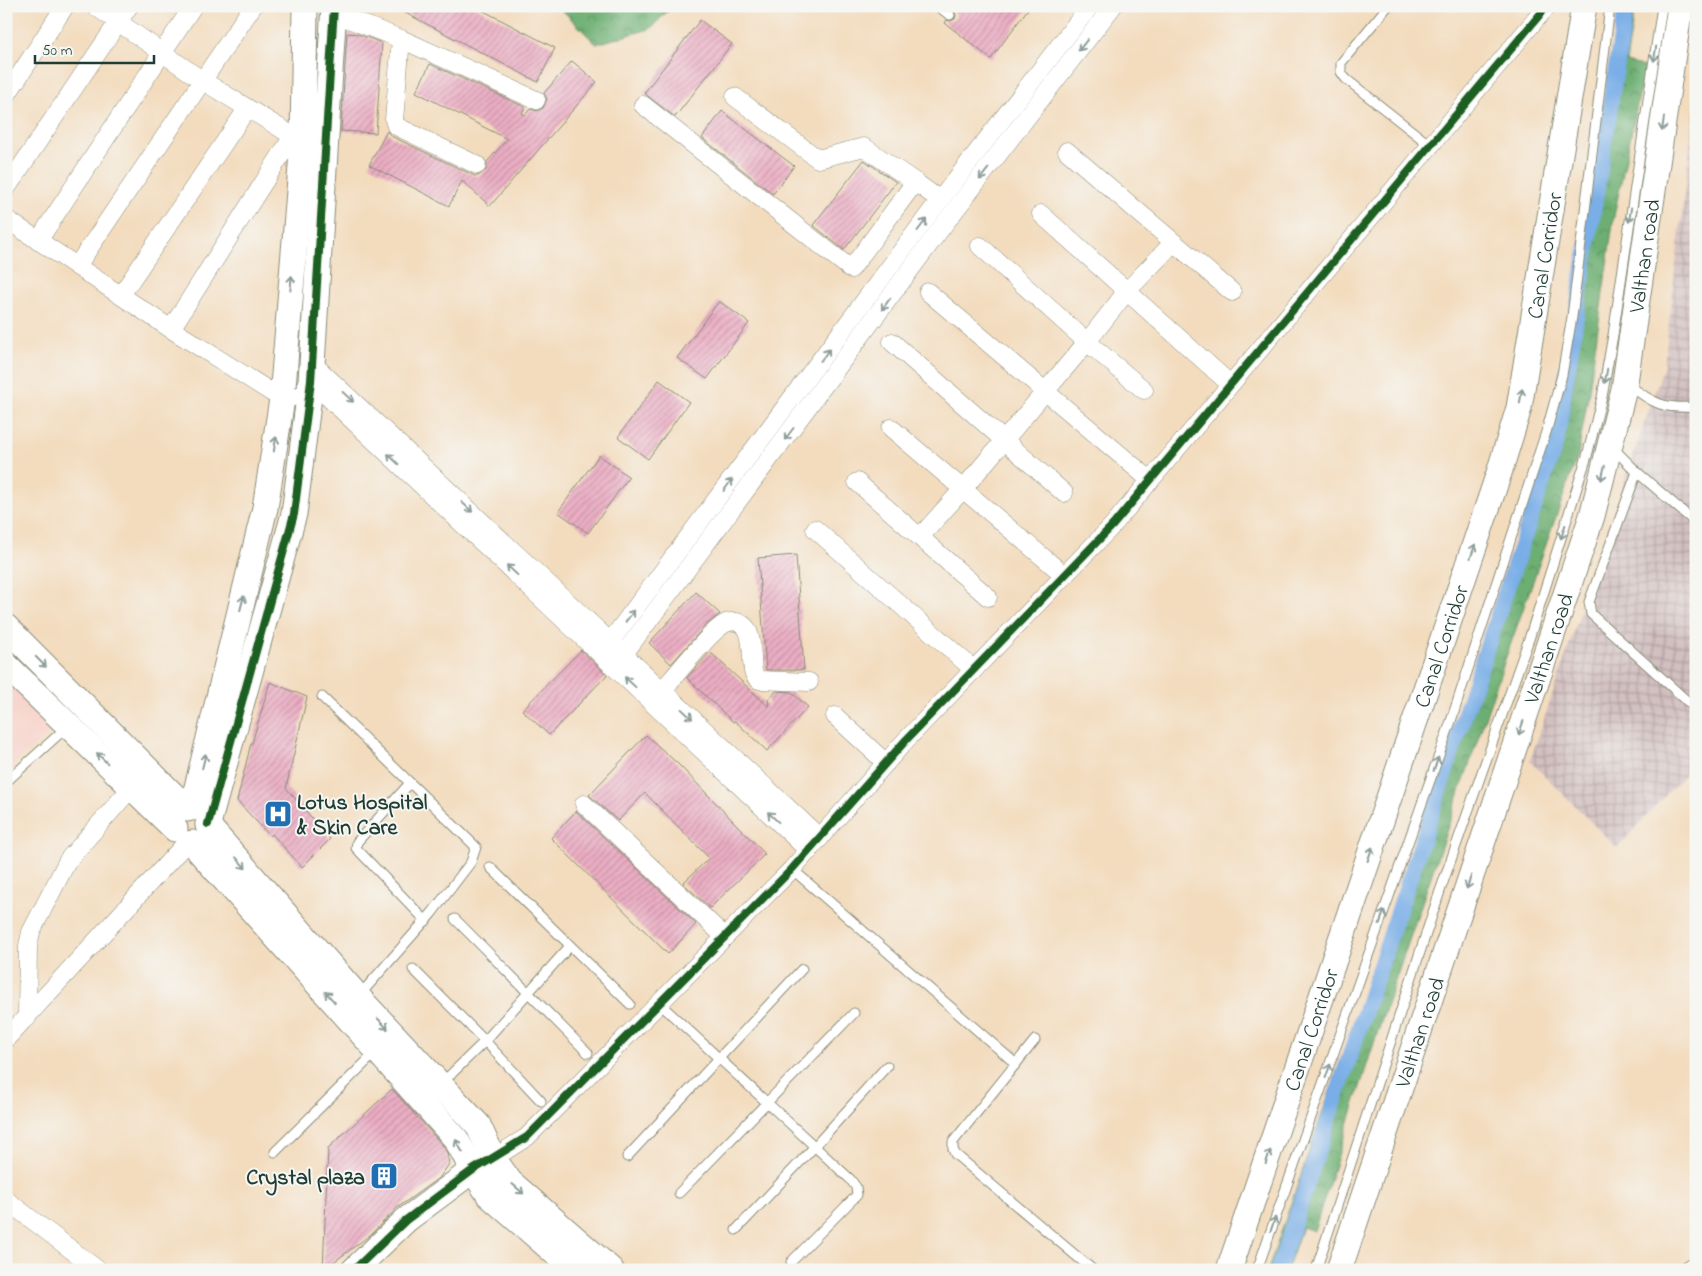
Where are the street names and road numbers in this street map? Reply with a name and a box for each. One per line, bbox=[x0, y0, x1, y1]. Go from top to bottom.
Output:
street label: Canal Corridor bbox=[1521, 190, 1573, 322]
street label: Valthan road bbox=[1622, 197, 1671, 316]
street label: Canal Corridor bbox=[1408, 581, 1479, 712]
street label: Valthan road bbox=[1517, 590, 1584, 709]
street label: Canal Corridor bbox=[1278, 965, 1349, 1096]
street label: Valthan road bbox=[1388, 974, 1455, 1093]

